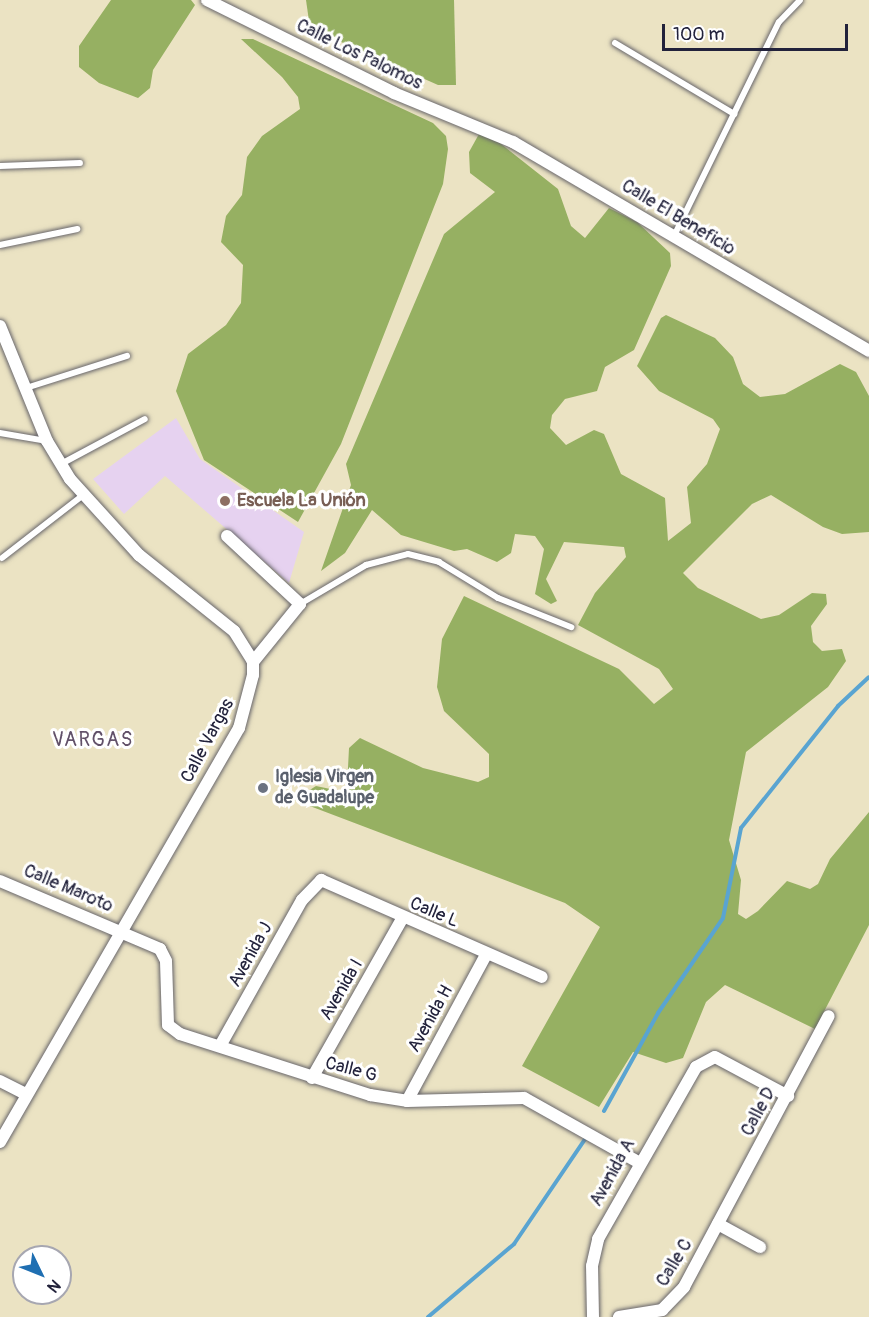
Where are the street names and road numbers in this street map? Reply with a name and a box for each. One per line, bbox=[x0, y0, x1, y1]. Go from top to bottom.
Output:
street label: Calle Los Palomos bbox=[293, 15, 425, 95]
street label: Calle El Beneficio bbox=[617, 176, 739, 260]
street label: Calle Vargas bbox=[177, 695, 239, 787]
street label: Calle Maroto bbox=[20, 861, 116, 917]
street label: Calle L bbox=[406, 893, 462, 933]
street label: Avenida J bbox=[225, 919, 277, 991]
street label: Avenida I bbox=[316, 956, 368, 1024]
street label: Avenida H bbox=[404, 982, 458, 1056]
street label: Calle G bbox=[323, 1053, 379, 1087]
street label: Calle D bbox=[737, 1084, 781, 1140]
street label: Avenida A bbox=[586, 1136, 640, 1210]
street label: Calle C bbox=[652, 1235, 698, 1291]

